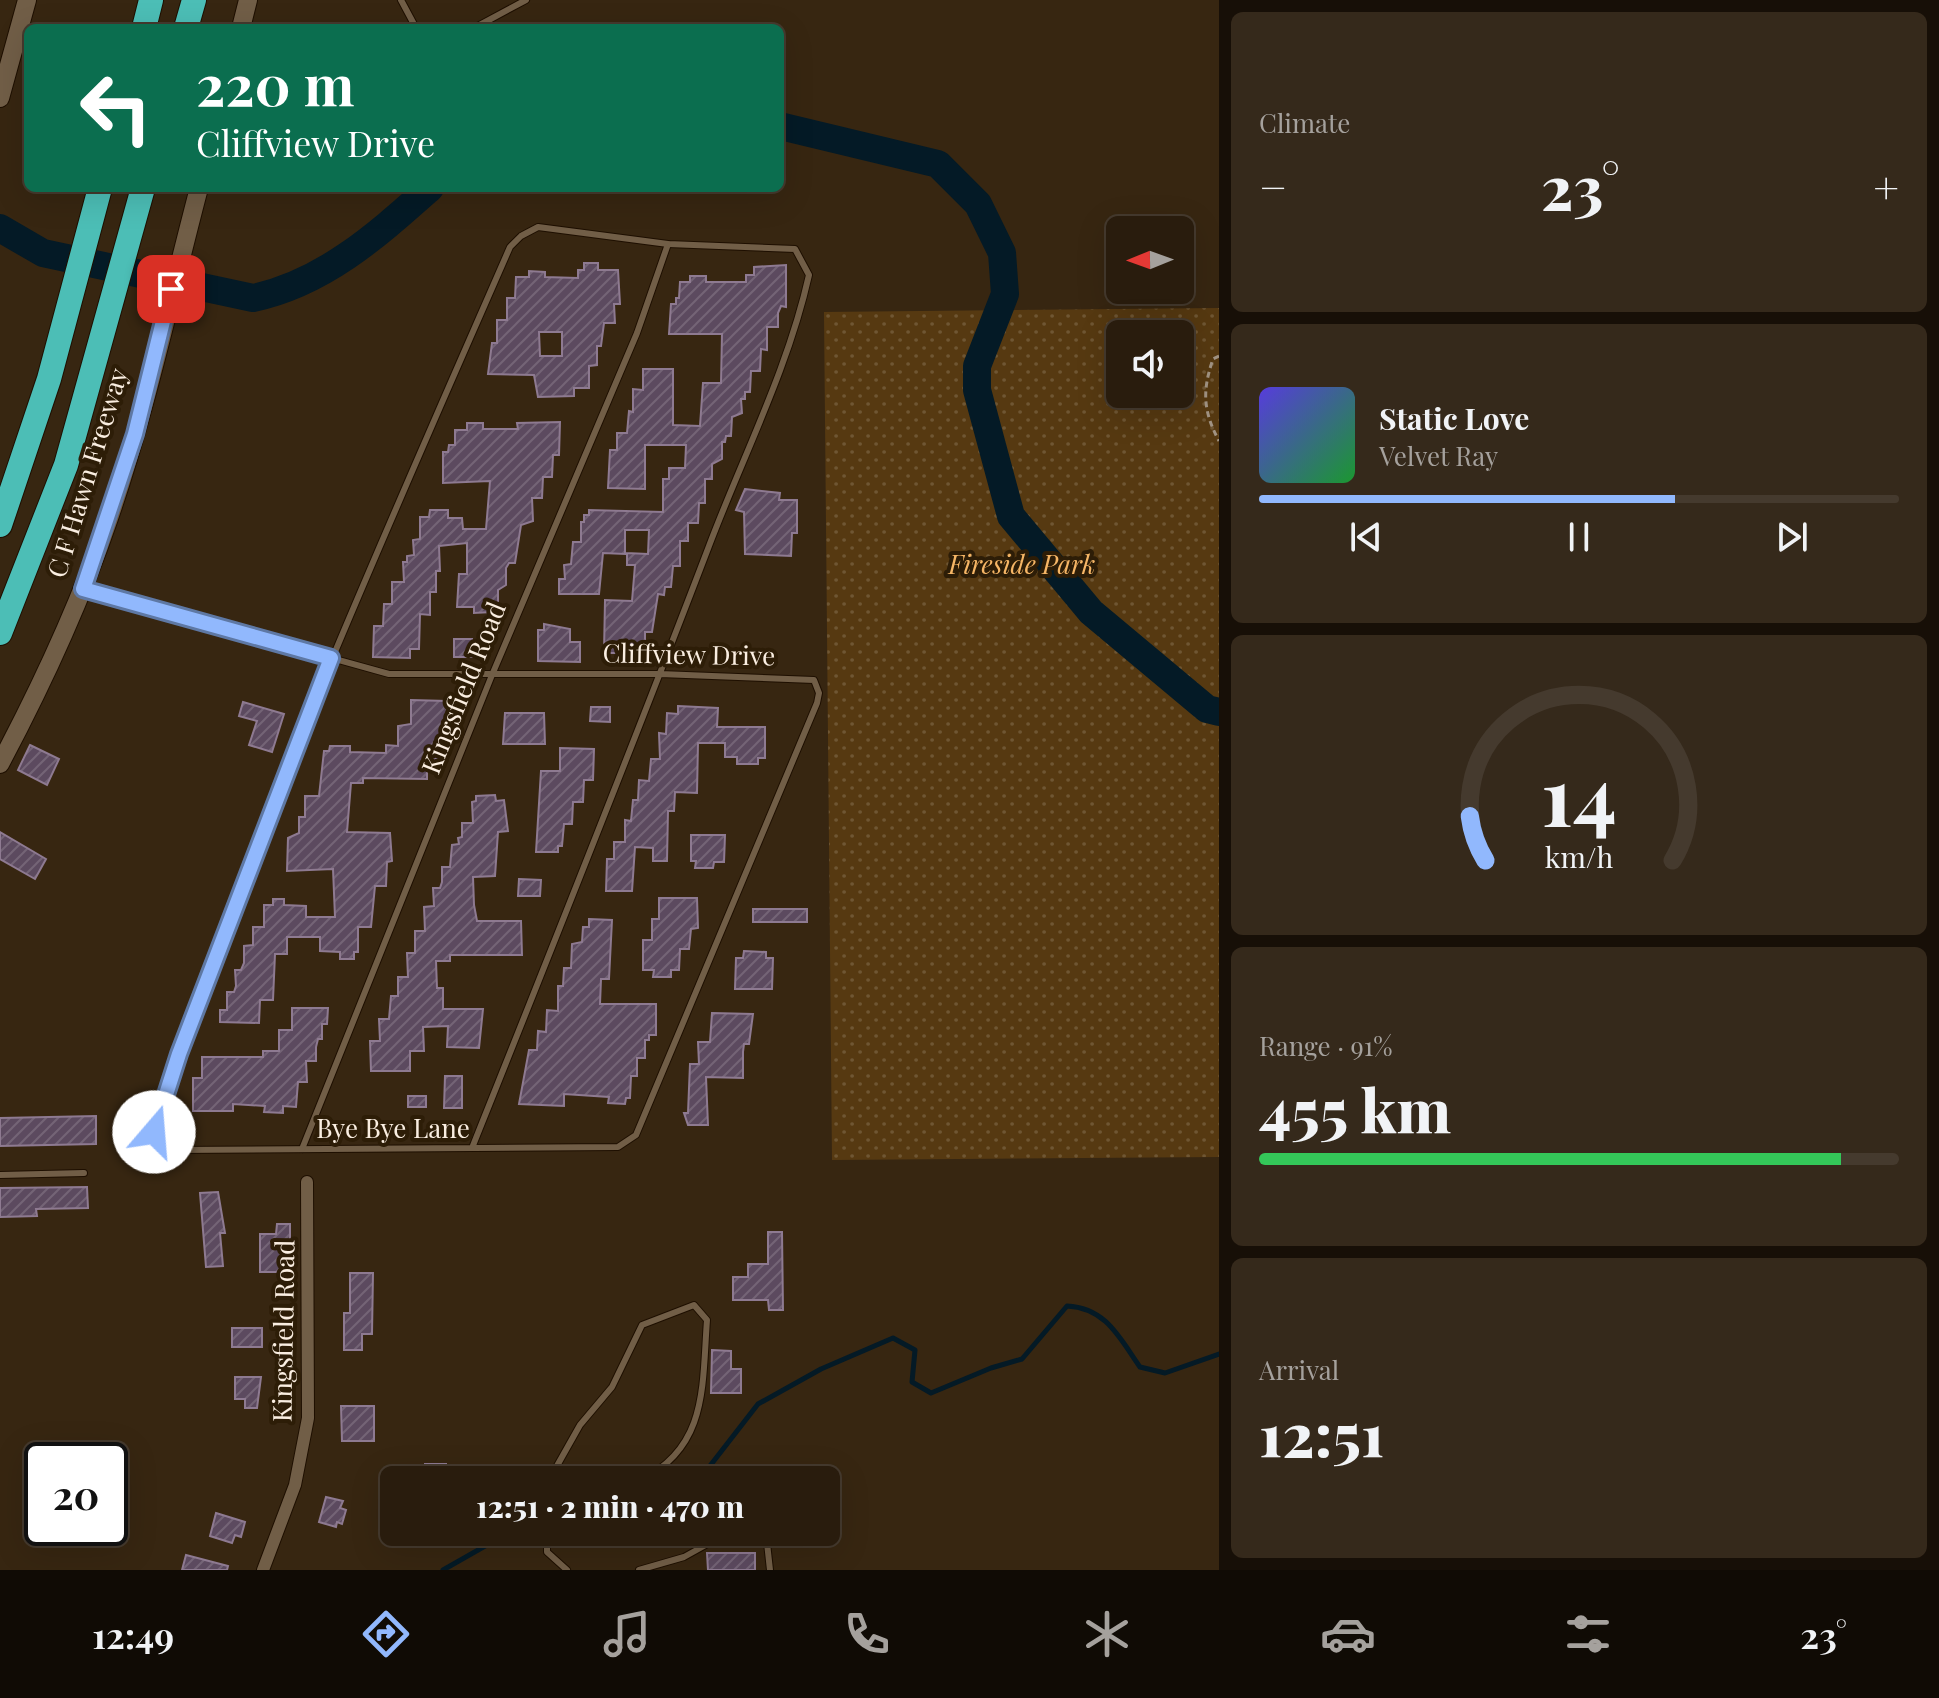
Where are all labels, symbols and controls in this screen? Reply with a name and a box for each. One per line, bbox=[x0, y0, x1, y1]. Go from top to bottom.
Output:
text: 220 m bbox=[196, 46, 354, 121]
icon: left bbox=[64, 56, 168, 160]
text: Climate bbox=[1259, 105, 1350, 140]
text: Cliffview Drive bbox=[196, 118, 435, 166]
text: 23° bbox=[1541, 145, 1620, 225]
text: − bbox=[1259, 156, 1287, 215]
text: + bbox=[1873, 156, 1899, 215]
north arrow bbox=[1106, 216, 1194, 304]
map controls bbox=[1106, 216, 1194, 408]
pin bbox=[137, 255, 205, 323]
icon: arrive bbox=[149, 267, 193, 311]
button: sound bbox=[1106, 320, 1194, 408]
street label: C F Hawn Freeway bbox=[38, 364, 135, 582]
text: Static Love bbox=[1379, 398, 1529, 438]
text: Velvet Ray bbox=[1379, 438, 1498, 473]
icon: previous bbox=[1344, 515, 1388, 559]
icon: pause bbox=[1557, 515, 1601, 559]
icon: next bbox=[1770, 515, 1814, 559]
park label: Fireside Park bbox=[948, 546, 1095, 581]
street label: Kingsfield Road bbox=[412, 596, 513, 779]
street label: Cliffview Drive bbox=[602, 634, 776, 673]
text: 14 bbox=[1541, 737, 1617, 848]
text: km/h bbox=[1545, 837, 1613, 875]
text: Range · 91% bbox=[1259, 1028, 1393, 1063]
text: 455 km bbox=[1259, 1068, 1451, 1148]
position arrow bbox=[112, 1090, 196, 1174]
street label: Bye Bye Lane bbox=[316, 1110, 470, 1145]
street label: Kingsfield Road bbox=[263, 1240, 302, 1422]
text: Arrival bbox=[1259, 1352, 1339, 1387]
text: 12:51 bbox=[1259, 1392, 1384, 1472]
speed limit sign: 20 bbox=[24, 1442, 128, 1546]
text: 12:51 · 2 min · 470 m bbox=[476, 1486, 744, 1526]
icon: directions bbox=[358, 1606, 414, 1662]
icon: music bbox=[599, 1606, 655, 1662]
icon: phone bbox=[839, 1606, 895, 1662]
icon: climate bbox=[1079, 1606, 1135, 1662]
icon: car bbox=[1320, 1606, 1376, 1662]
icon: filters bbox=[1560, 1606, 1616, 1662]
text: 12:49 bbox=[92, 1610, 174, 1658]
text: 23° bbox=[1800, 1610, 1847, 1658]

